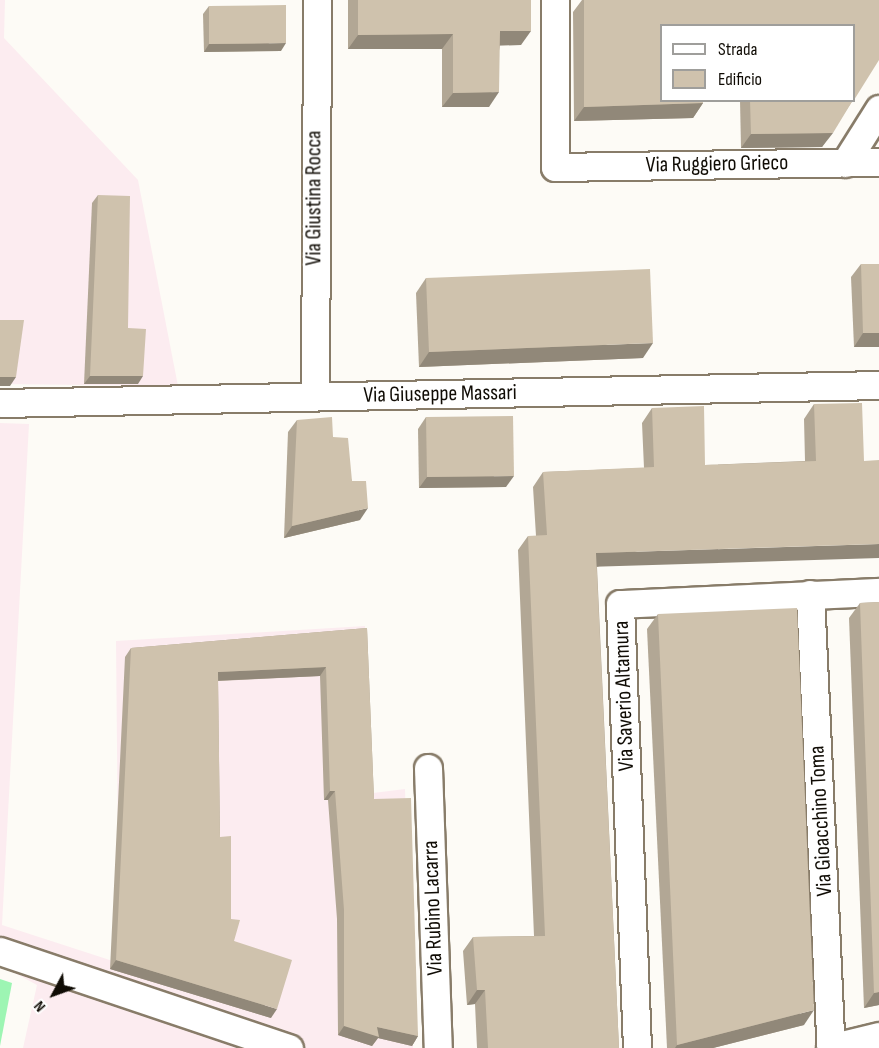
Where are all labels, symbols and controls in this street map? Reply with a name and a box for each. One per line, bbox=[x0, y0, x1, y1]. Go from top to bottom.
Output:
legend bbox=[660, 24, 855, 102]
text: Strada bbox=[718, 39, 757, 60]
text: Edificio bbox=[718, 69, 762, 90]
street label: Via Giustina Rocca bbox=[301, 130, 327, 266]
street label: Via Ruggiero Grieco bbox=[646, 150, 788, 178]
street label: Via Giuseppe Massari bbox=[363, 379, 517, 409]
street label: Via Saverio Altamura bbox=[608, 620, 640, 772]
street label: Via Gioacchino Toma bbox=[804, 745, 838, 897]
street label: Via Rubino Lacarra bbox=[417, 840, 449, 976]
north arrow bbox=[24, 964, 84, 1024]
text: N bbox=[30, 997, 50, 1016]

